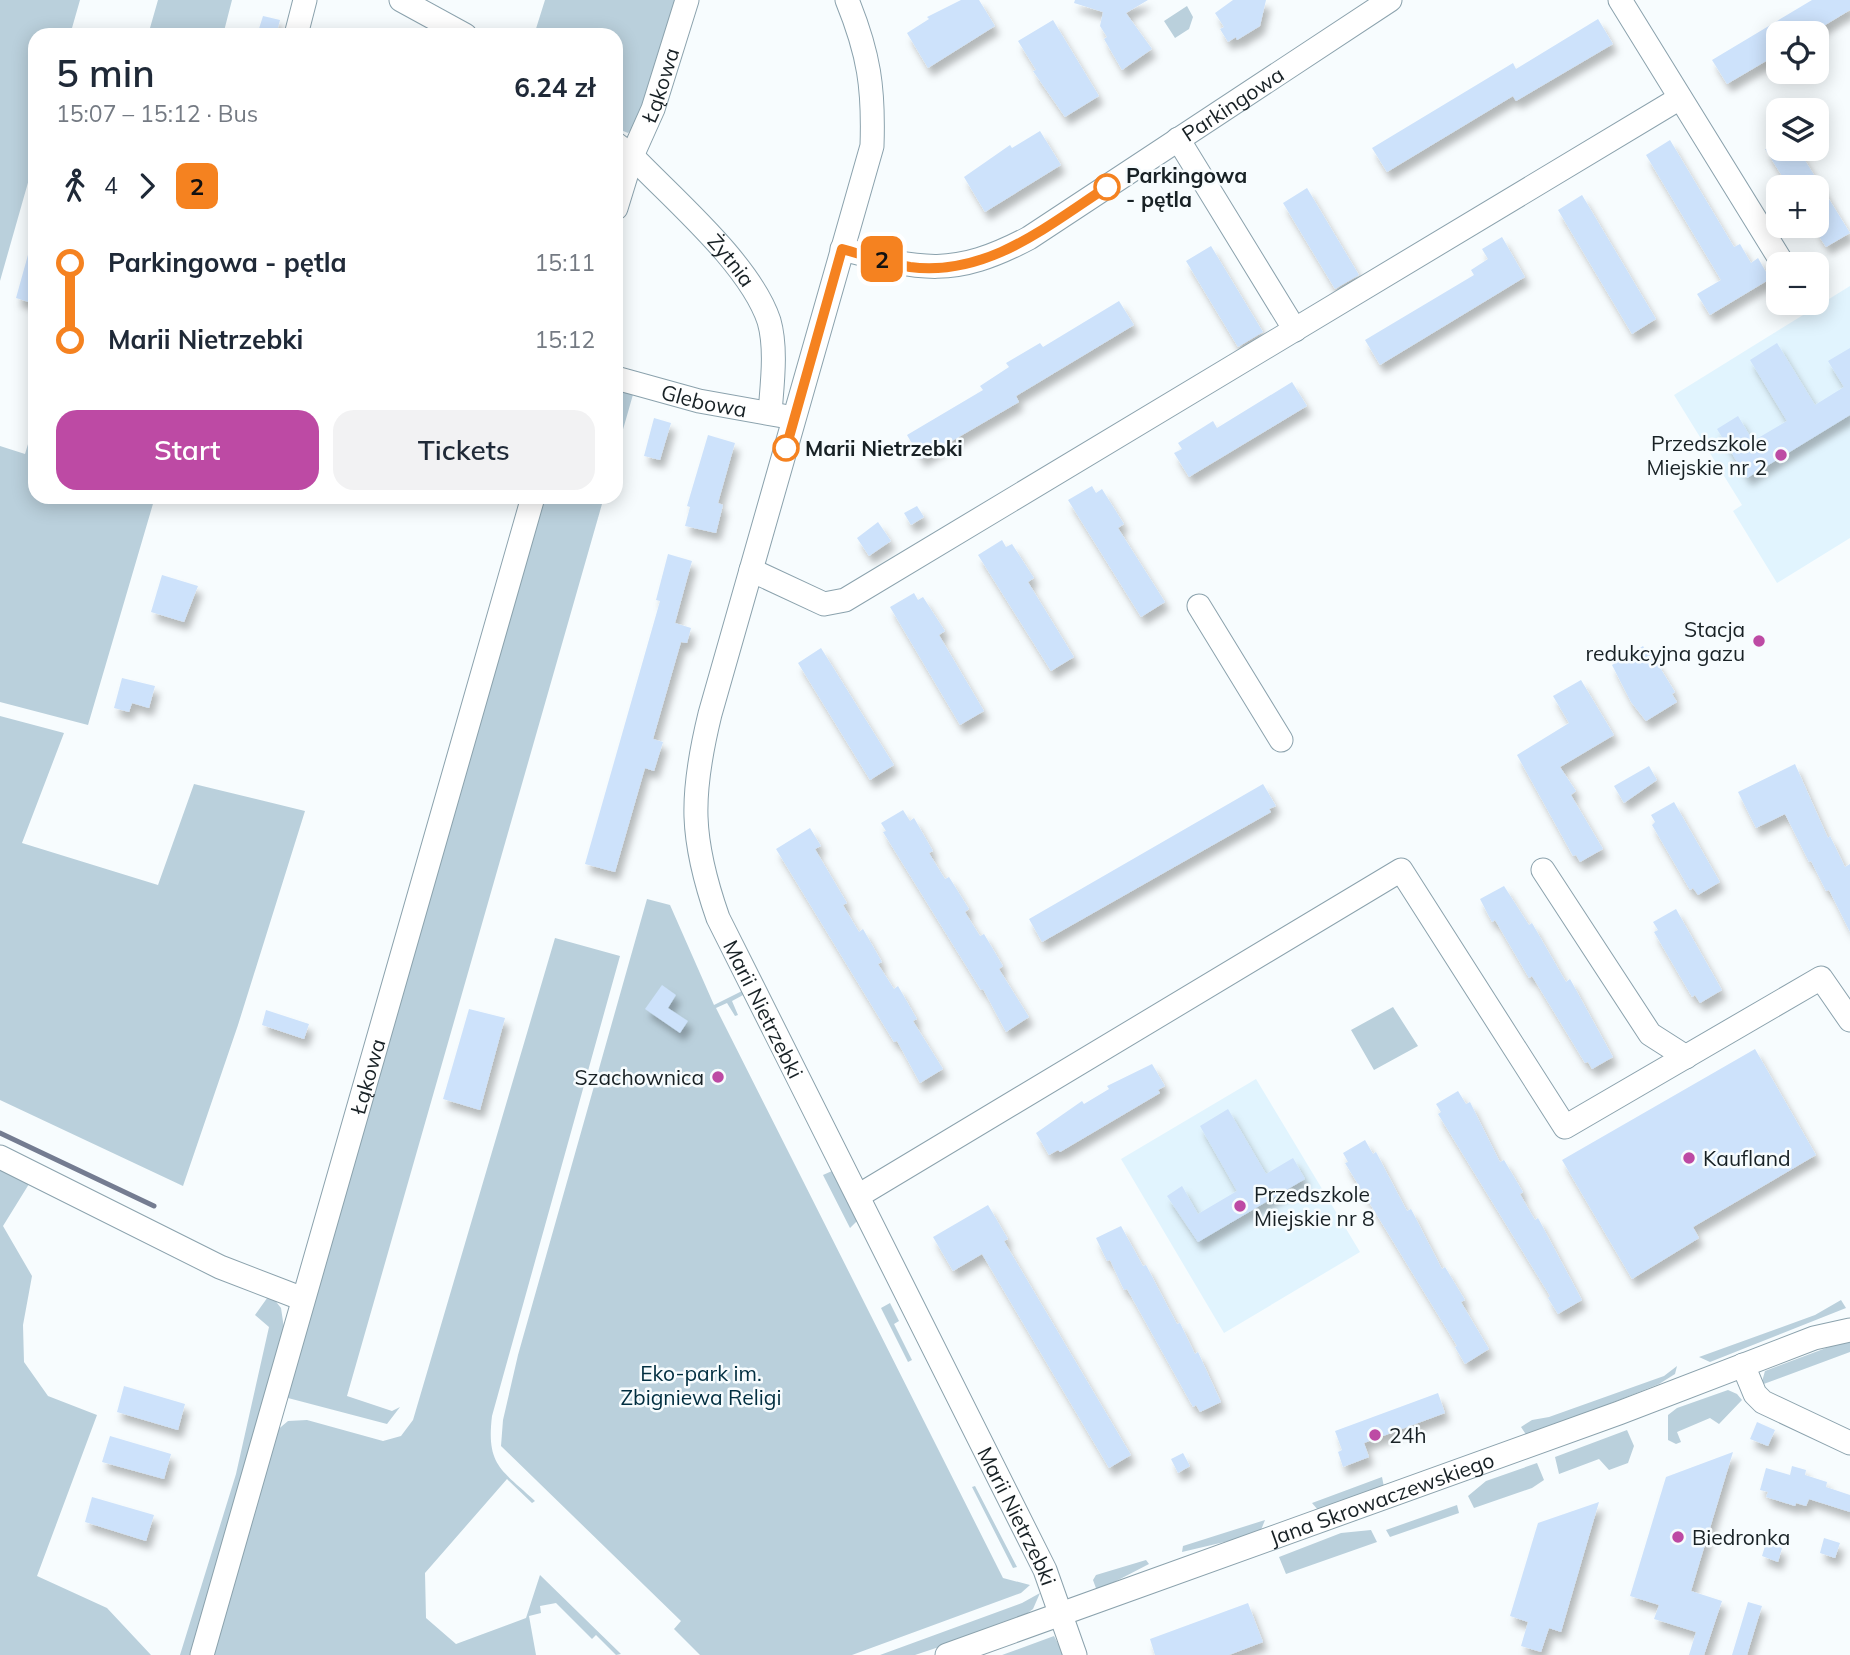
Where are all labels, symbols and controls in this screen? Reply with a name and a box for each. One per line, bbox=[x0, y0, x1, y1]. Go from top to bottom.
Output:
map controls bbox=[1766, 21, 1829, 315]
button: locate bbox=[1766, 21, 1829, 84]
street label: Łąkowa bbox=[635, 44, 684, 127]
text: 5 min bbox=[56, 49, 155, 97]
street label: Parkingowa bbox=[1177, 61, 1289, 147]
text: 6.24 zł bbox=[514, 71, 595, 104]
button: layers bbox=[1766, 98, 1829, 161]
text: 15:07 – 15:12 · Bus bbox=[56, 99, 258, 128]
place label: Parkingowa - pętla bbox=[1126, 162, 1247, 212]
icon: walk bbox=[56, 167, 94, 205]
icon: forward bbox=[128, 167, 166, 205]
text: 4 bbox=[104, 171, 118, 200]
text: 2 bbox=[190, 171, 204, 201]
marker: Parkingowa - pętla bbox=[1094, 174, 1120, 200]
button: + bbox=[1766, 175, 1829, 238]
street label: Żytnia bbox=[702, 228, 761, 291]
line badge: 2 bbox=[859, 236, 905, 282]
text: 2 bbox=[875, 244, 889, 274]
text: Parkingowa - pętla bbox=[108, 246, 347, 279]
text: 15:11 bbox=[535, 248, 595, 277]
button: − bbox=[1766, 252, 1829, 315]
text: Marii Nietrzebki bbox=[108, 323, 303, 356]
text: 15:12 bbox=[535, 325, 595, 354]
street label: Glebowa bbox=[658, 378, 749, 422]
button: Start bbox=[56, 410, 319, 490]
button: Tickets bbox=[333, 410, 595, 490]
place label: Przedszkole Miejskie nr 2 bbox=[1646, 430, 1767, 480]
marker: Marii Nietrzebki bbox=[773, 435, 799, 461]
place label: Marii Nietrzebki bbox=[805, 435, 963, 461]
marker: Przedszkole Miejskie nr 2 bbox=[1773, 447, 1789, 463]
place label: Stacja redukcyjna gazu bbox=[1586, 616, 1745, 666]
marker: Stacja redukcyjna gazu bbox=[1751, 633, 1767, 649]
street label: Marii Nietrzebki bbox=[718, 935, 809, 1083]
street label: Łąkowa bbox=[344, 1036, 391, 1118]
place label: Szachownica bbox=[575, 1064, 704, 1090]
marker: Szachownica bbox=[710, 1069, 726, 1085]
place label: Kaufland bbox=[1703, 1145, 1791, 1171]
marker: Kaufland bbox=[1681, 1150, 1697, 1166]
place label: Przedszkole Miejskie nr 8 bbox=[1254, 1181, 1375, 1231]
marker: Przedszkole Miejskie nr 8 bbox=[1232, 1198, 1248, 1214]
park label: Eko-park im. Zbigniewa Religi bbox=[621, 1360, 781, 1410]
place label: 24h bbox=[1389, 1422, 1427, 1448]
marker: 24h bbox=[1367, 1427, 1383, 1443]
street label: Marii Nietrzebki bbox=[972, 1442, 1062, 1589]
street label: Jana Skrowaczewskiego bbox=[1266, 1446, 1497, 1551]
place label: Biedronka bbox=[1692, 1524, 1790, 1550]
marker: Biedronka bbox=[1670, 1529, 1686, 1545]

